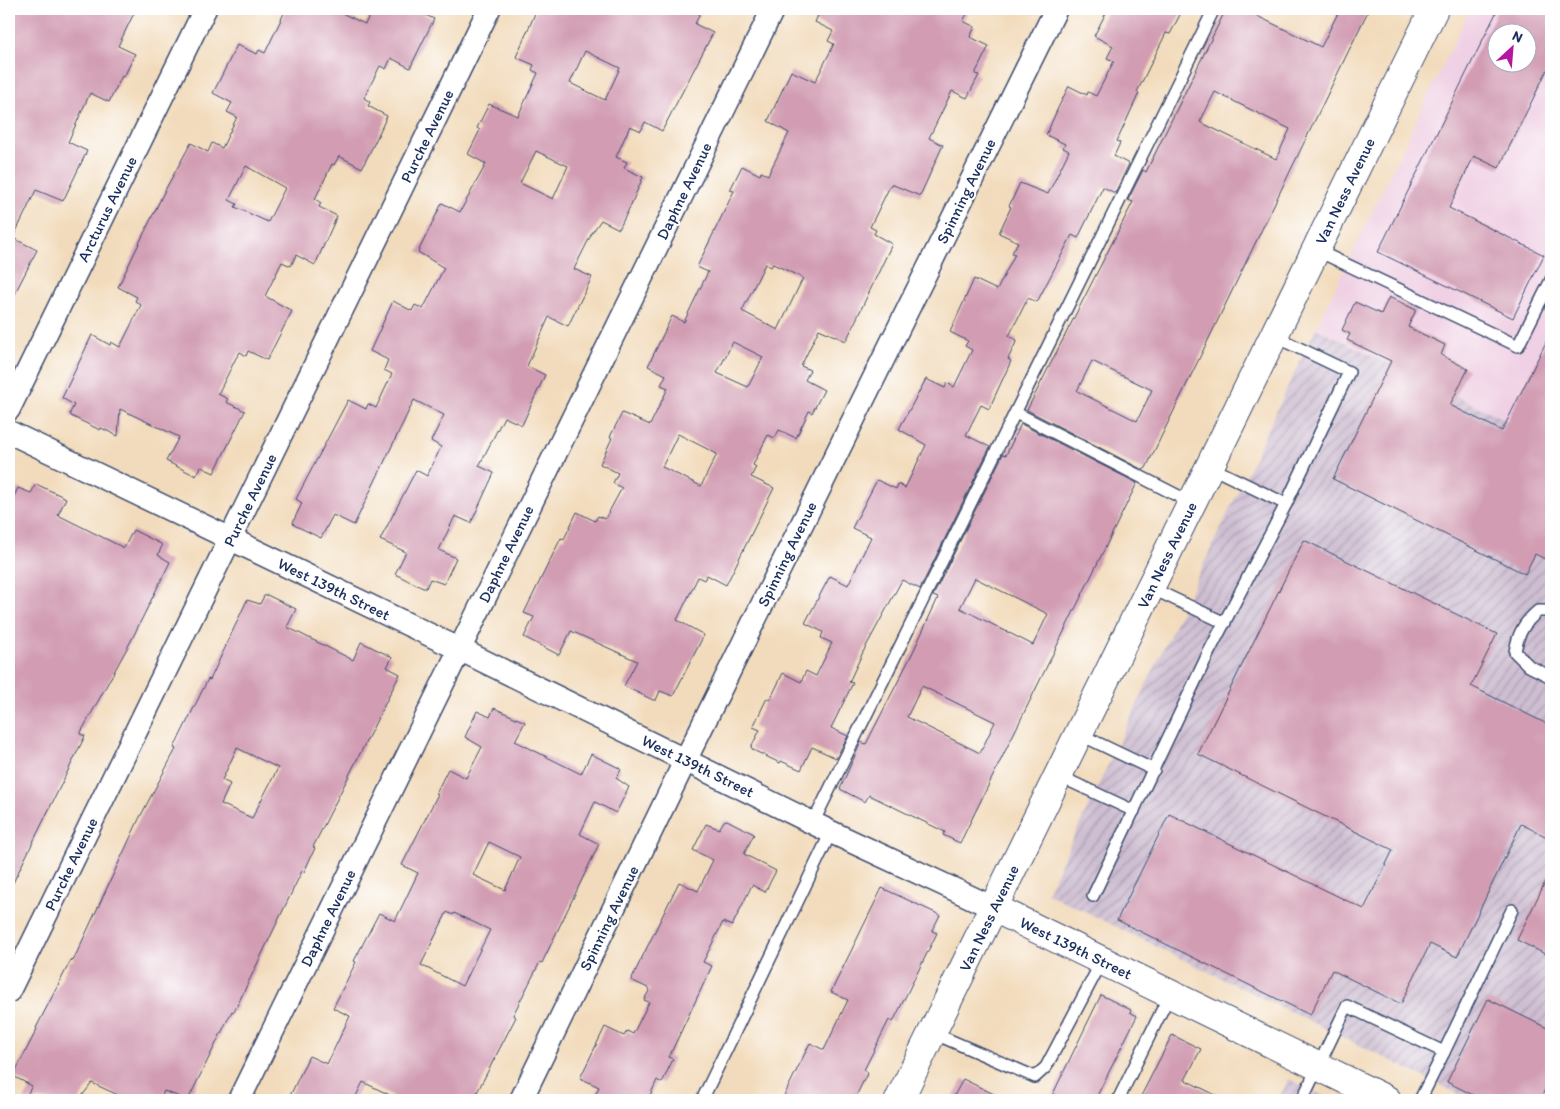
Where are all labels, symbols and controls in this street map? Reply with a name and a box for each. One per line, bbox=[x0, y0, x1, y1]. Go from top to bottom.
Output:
north arrow bbox=[1488, 22, 1538, 72]
text: N bbox=[1510, 27, 1525, 46]
street label: Purche Avenue bbox=[396, 86, 458, 186]
street label: Spinning Avenue bbox=[932, 135, 1000, 247]
street label: Van Ness Avenue bbox=[1311, 135, 1379, 247]
street label: Daphne Avenue bbox=[652, 139, 716, 243]
street label: Arcturus Avenue bbox=[73, 153, 141, 265]
street label: Purche Avenue bbox=[219, 450, 281, 550]
street label: Spinning Avenue bbox=[753, 498, 821, 610]
street label: Van Ness Avenue bbox=[1133, 499, 1201, 611]
street label: Daphne Avenue bbox=[474, 502, 538, 606]
street label: West 139th Street bbox=[275, 554, 393, 624]
street label: West 139th Street bbox=[639, 731, 757, 801]
street label: Purche Avenue bbox=[40, 814, 102, 914]
street label: Spinning Avenue bbox=[575, 862, 643, 974]
street label: Van Ness Avenue bbox=[955, 862, 1023, 974]
street label: Daphne Avenue bbox=[296, 866, 360, 970]
street label: West 139th Street bbox=[1017, 913, 1135, 983]

